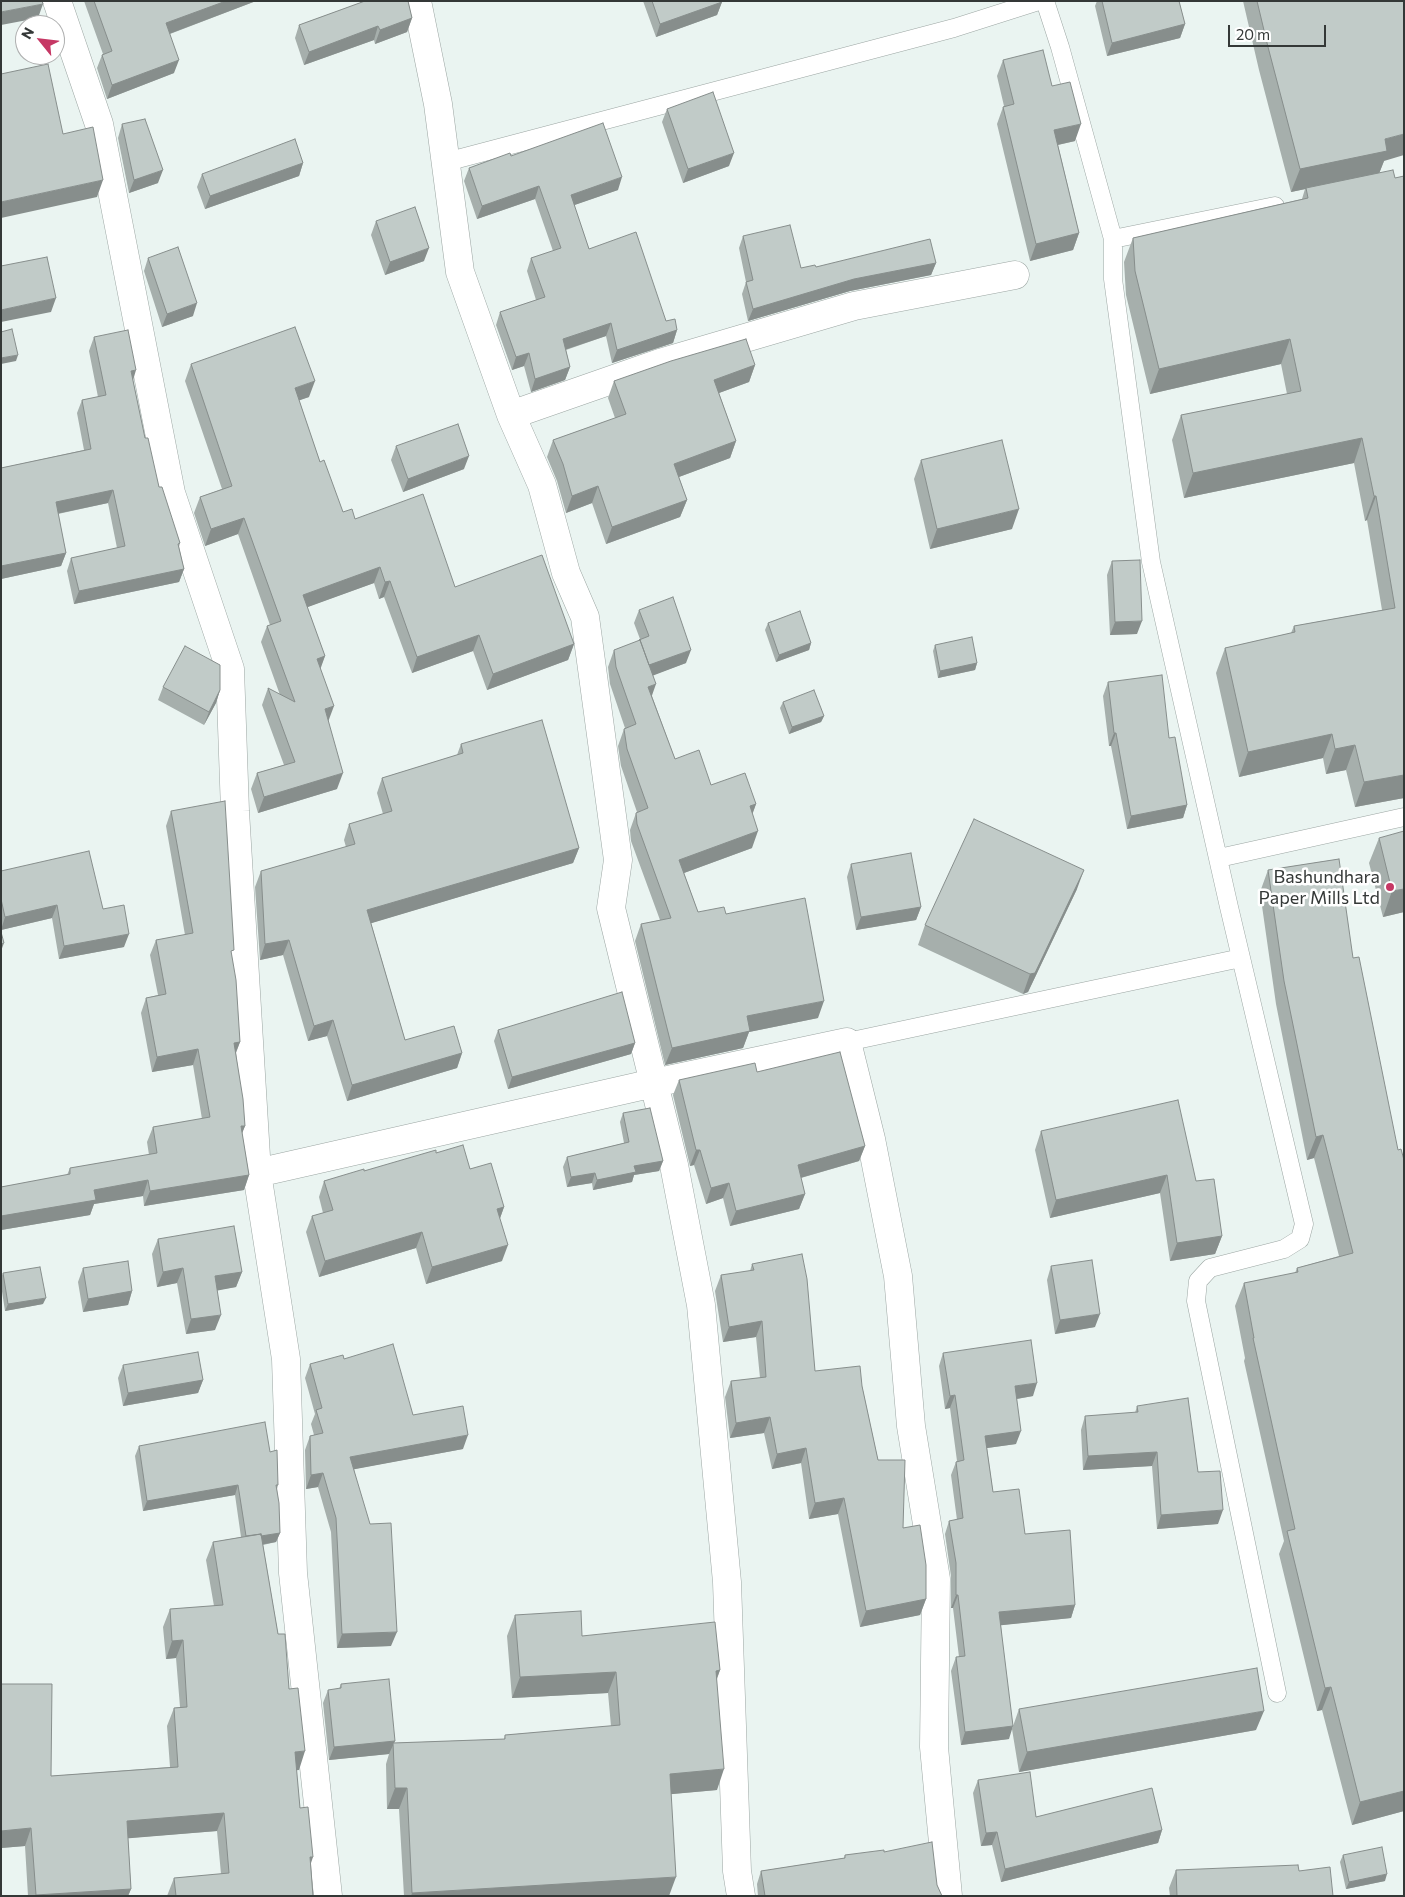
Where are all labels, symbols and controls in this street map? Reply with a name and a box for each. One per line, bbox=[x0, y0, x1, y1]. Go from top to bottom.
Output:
north arrow bbox=[15, 15, 65, 65]
scale bar bbox=[1230, 15, 1328, 47]
text: N bbox=[17, 24, 37, 42]
text: 20 m bbox=[1236, 25, 1270, 43]
place label: Bashundhara Paper Mills Ltd bbox=[1258, 866, 1380, 909]
marker: Bashundhara Paper Mills Ltd bbox=[1384, 881, 1396, 893]

